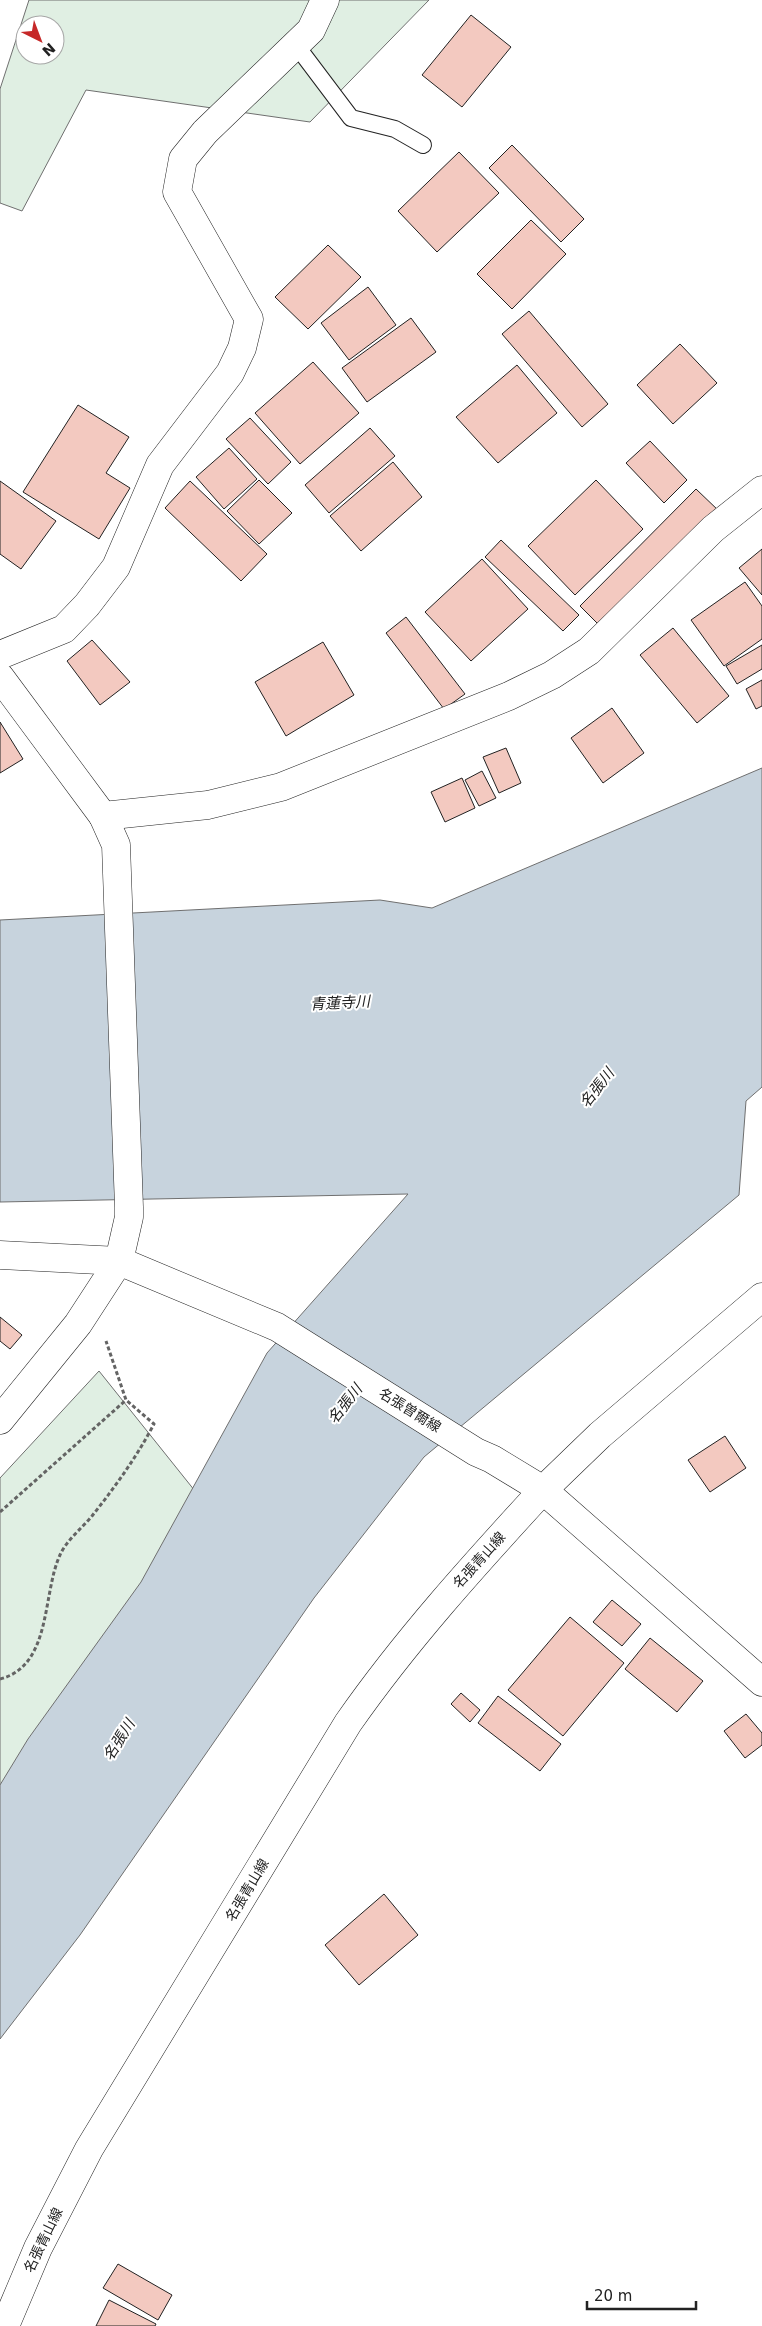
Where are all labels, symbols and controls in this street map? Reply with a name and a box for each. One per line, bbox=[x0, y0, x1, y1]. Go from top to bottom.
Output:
north arrow bbox=[15, 15, 65, 65]
text: N bbox=[39, 40, 58, 60]
water label: 青蓮寺川 bbox=[310, 992, 372, 1014]
water label: 名張川 bbox=[576, 1063, 619, 1111]
water label: 名張川 bbox=[324, 1379, 367, 1427]
street label: 名張曽爾線 bbox=[376, 1385, 444, 1435]
street label: 名張青山線 bbox=[450, 1529, 508, 1591]
water label: 名張川 bbox=[99, 1714, 140, 1764]
street label: 名張青山線 bbox=[222, 1856, 272, 1924]
street label: 名張青山線 bbox=[20, 2205, 66, 2275]
scale bar bbox=[587, 2278, 696, 2310]
text: 20 m bbox=[594, 2287, 632, 2305]

